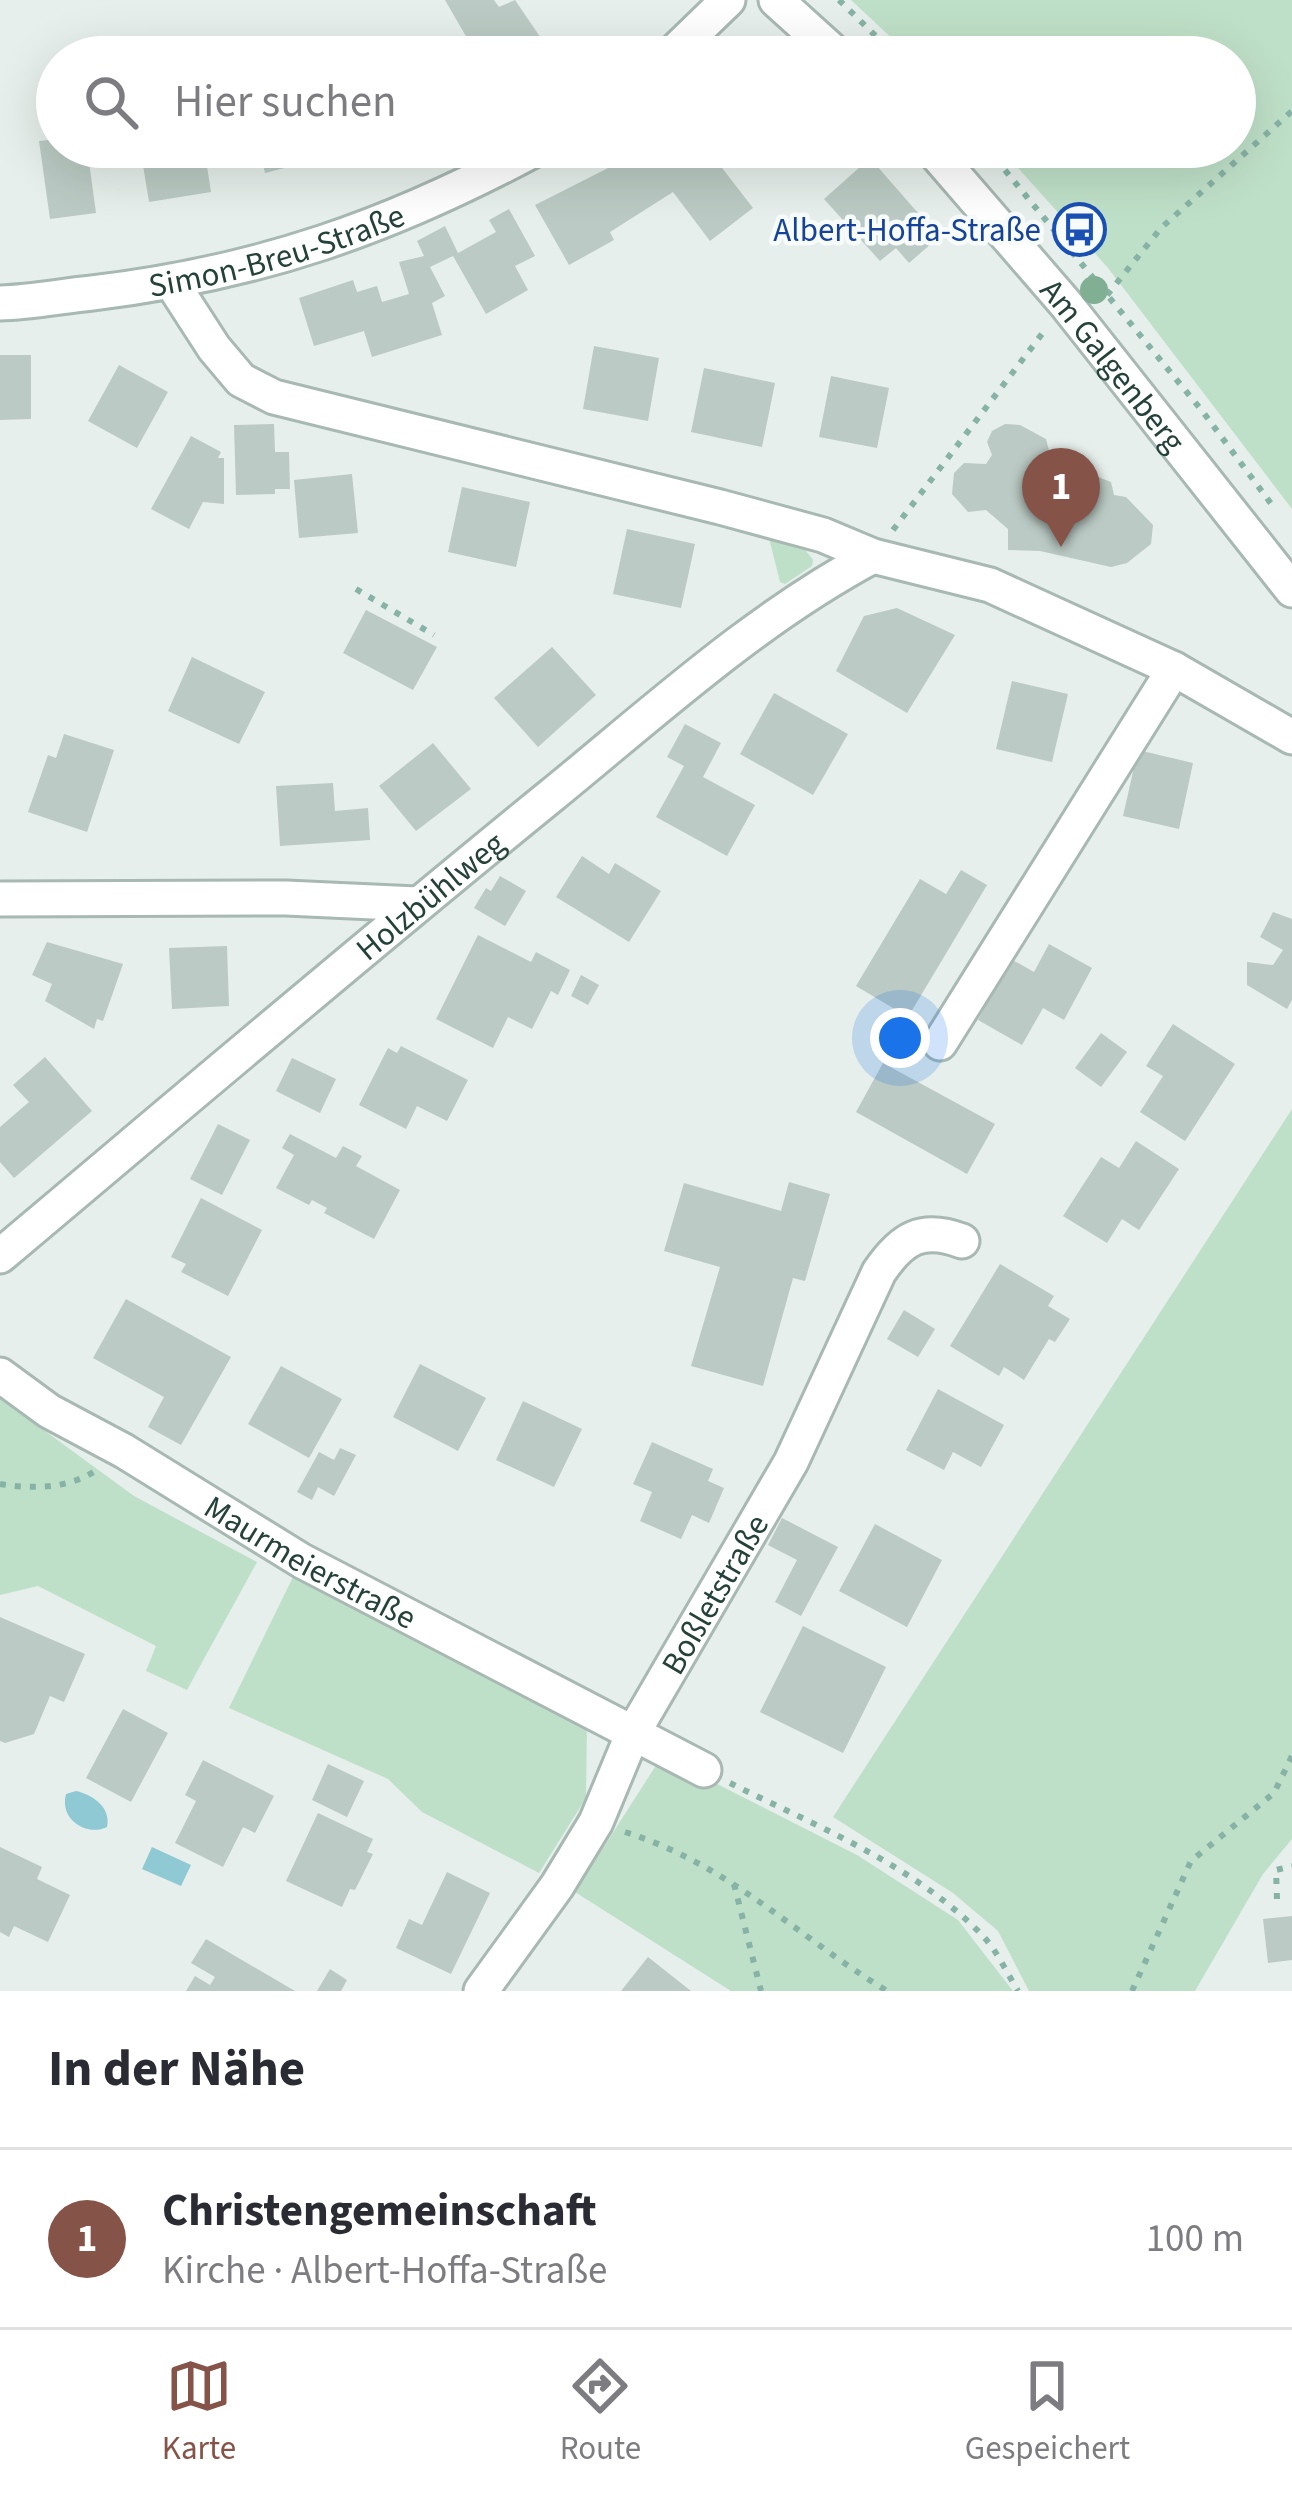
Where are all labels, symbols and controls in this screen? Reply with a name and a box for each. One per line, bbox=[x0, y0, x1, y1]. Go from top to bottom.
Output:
search box bbox=[36, 36, 1256, 168]
icon: search bbox=[78, 69, 144, 135]
text: Hier suchen bbox=[174, 70, 397, 134]
street label: Simon-Breu-Straße bbox=[145, 192, 412, 310]
bus stop icon: Albert-Hoffa-Straße bbox=[1052, 201, 1108, 257]
place label: Albert-Hoffa-Straße bbox=[773, 207, 1041, 254]
street label: Am Galgenberg bbox=[1029, 269, 1197, 463]
pin: 1 bbox=[1022, 448, 1100, 547]
street label: Holzbühlweg bbox=[346, 821, 516, 972]
your location bbox=[870, 1008, 930, 1068]
street label: Maurmeierstraße bbox=[195, 1484, 424, 1641]
street label: Boßletstraße bbox=[650, 1506, 781, 1684]
text: In der Nähe bbox=[48, 2033, 305, 2105]
text: Christengemeinschaft bbox=[162, 2179, 597, 2243]
text: 1 bbox=[77, 2211, 97, 2267]
text: 100 m bbox=[1146, 2211, 1244, 2267]
text: Kirche · Albert-Hoffa-Straße bbox=[162, 2243, 607, 2299]
tab: Karte bbox=[162, 2353, 236, 2472]
tab: Route bbox=[560, 2353, 641, 2472]
tab: Gespeichert bbox=[965, 2353, 1130, 2472]

